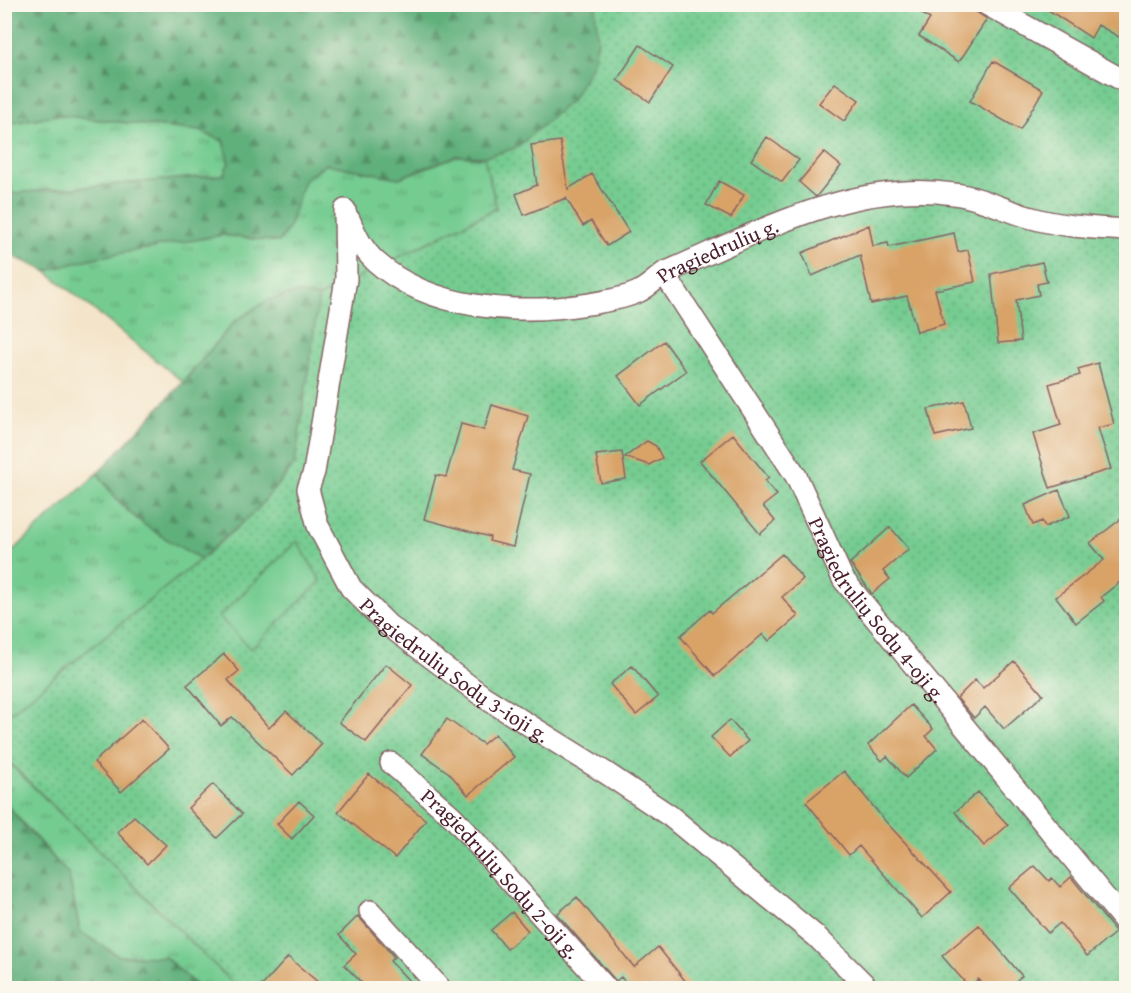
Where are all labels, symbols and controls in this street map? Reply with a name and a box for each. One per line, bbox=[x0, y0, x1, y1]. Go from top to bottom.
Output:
street label: Pragiedrulių g. bbox=[649, 209, 783, 290]
street label: Pragiedrulių Sodų 4-oji g. bbox=[801, 512, 954, 709]
street label: Pragiedrulių Sodų 3-ioji g. bbox=[353, 590, 556, 750]
street label: Pragiedrulių Sodų 2-oji g. bbox=[414, 781, 588, 965]

